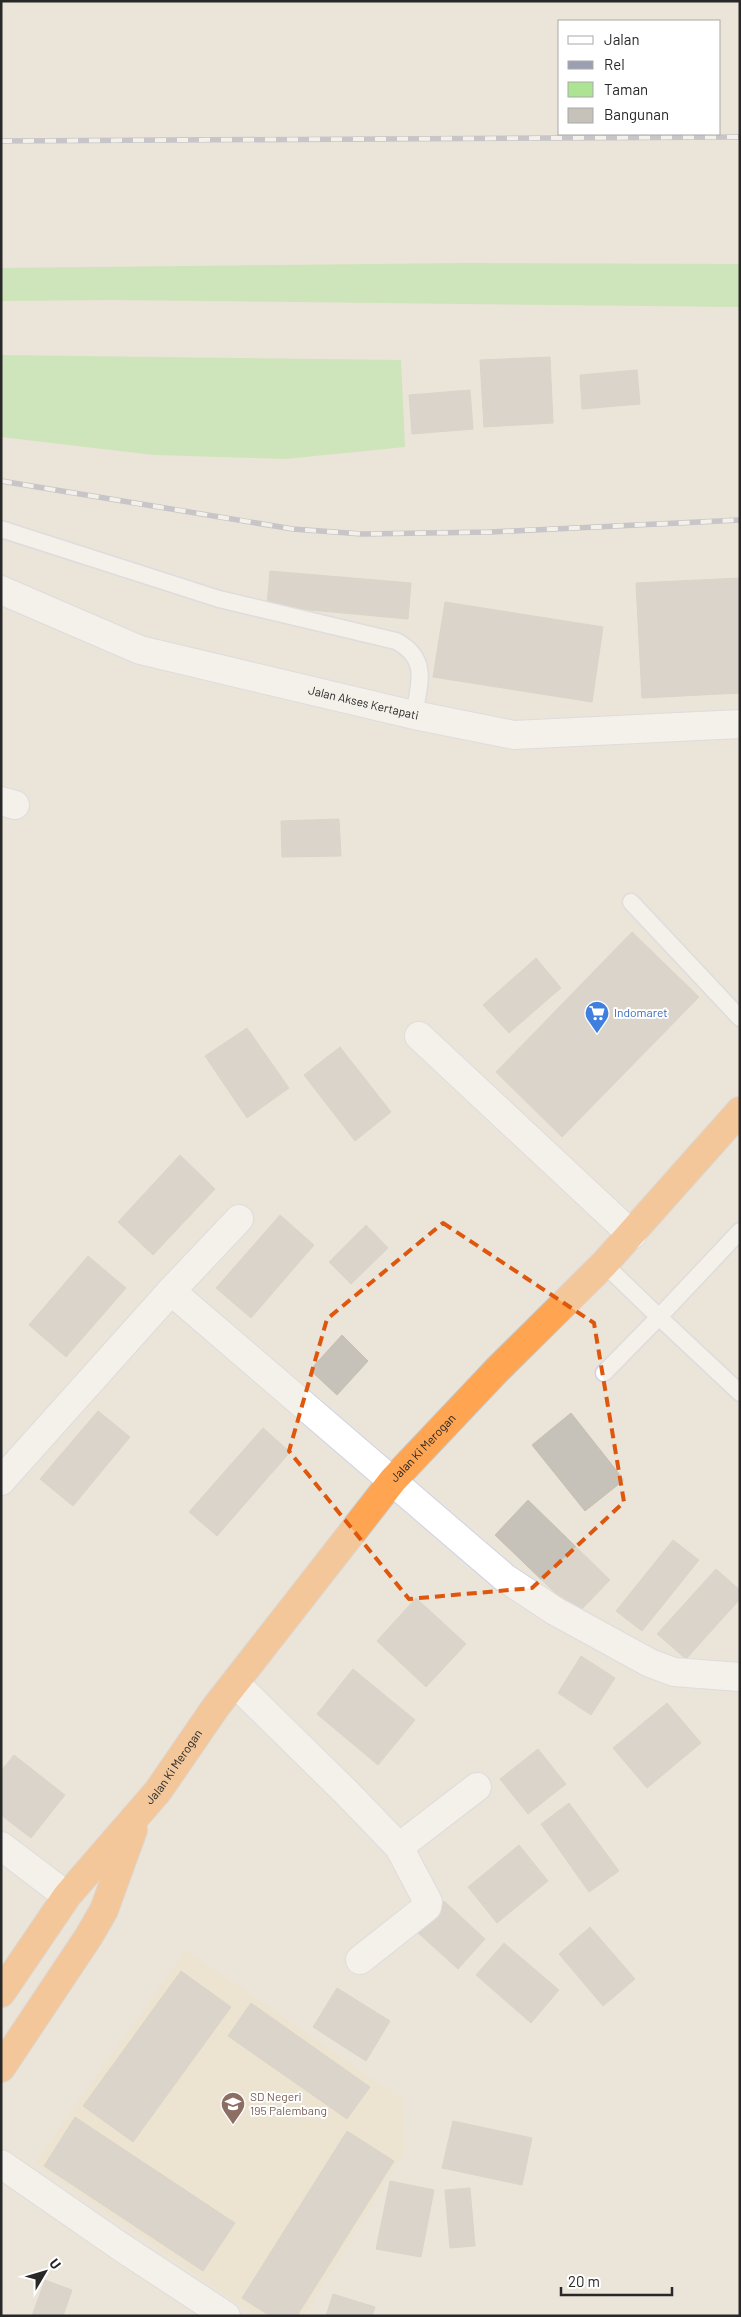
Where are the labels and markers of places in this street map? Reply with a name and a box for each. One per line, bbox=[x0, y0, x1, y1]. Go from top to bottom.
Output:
supermarket icon: Indomaret bbox=[584, 1000, 610, 1034]
place label: Indomaret bbox=[614, 1005, 668, 1019]
place label: SD Negeri 195 Palembang bbox=[250, 2089, 327, 2117]
school or university icon: SD Negeri 195 Palembang bbox=[220, 2091, 246, 2125]

